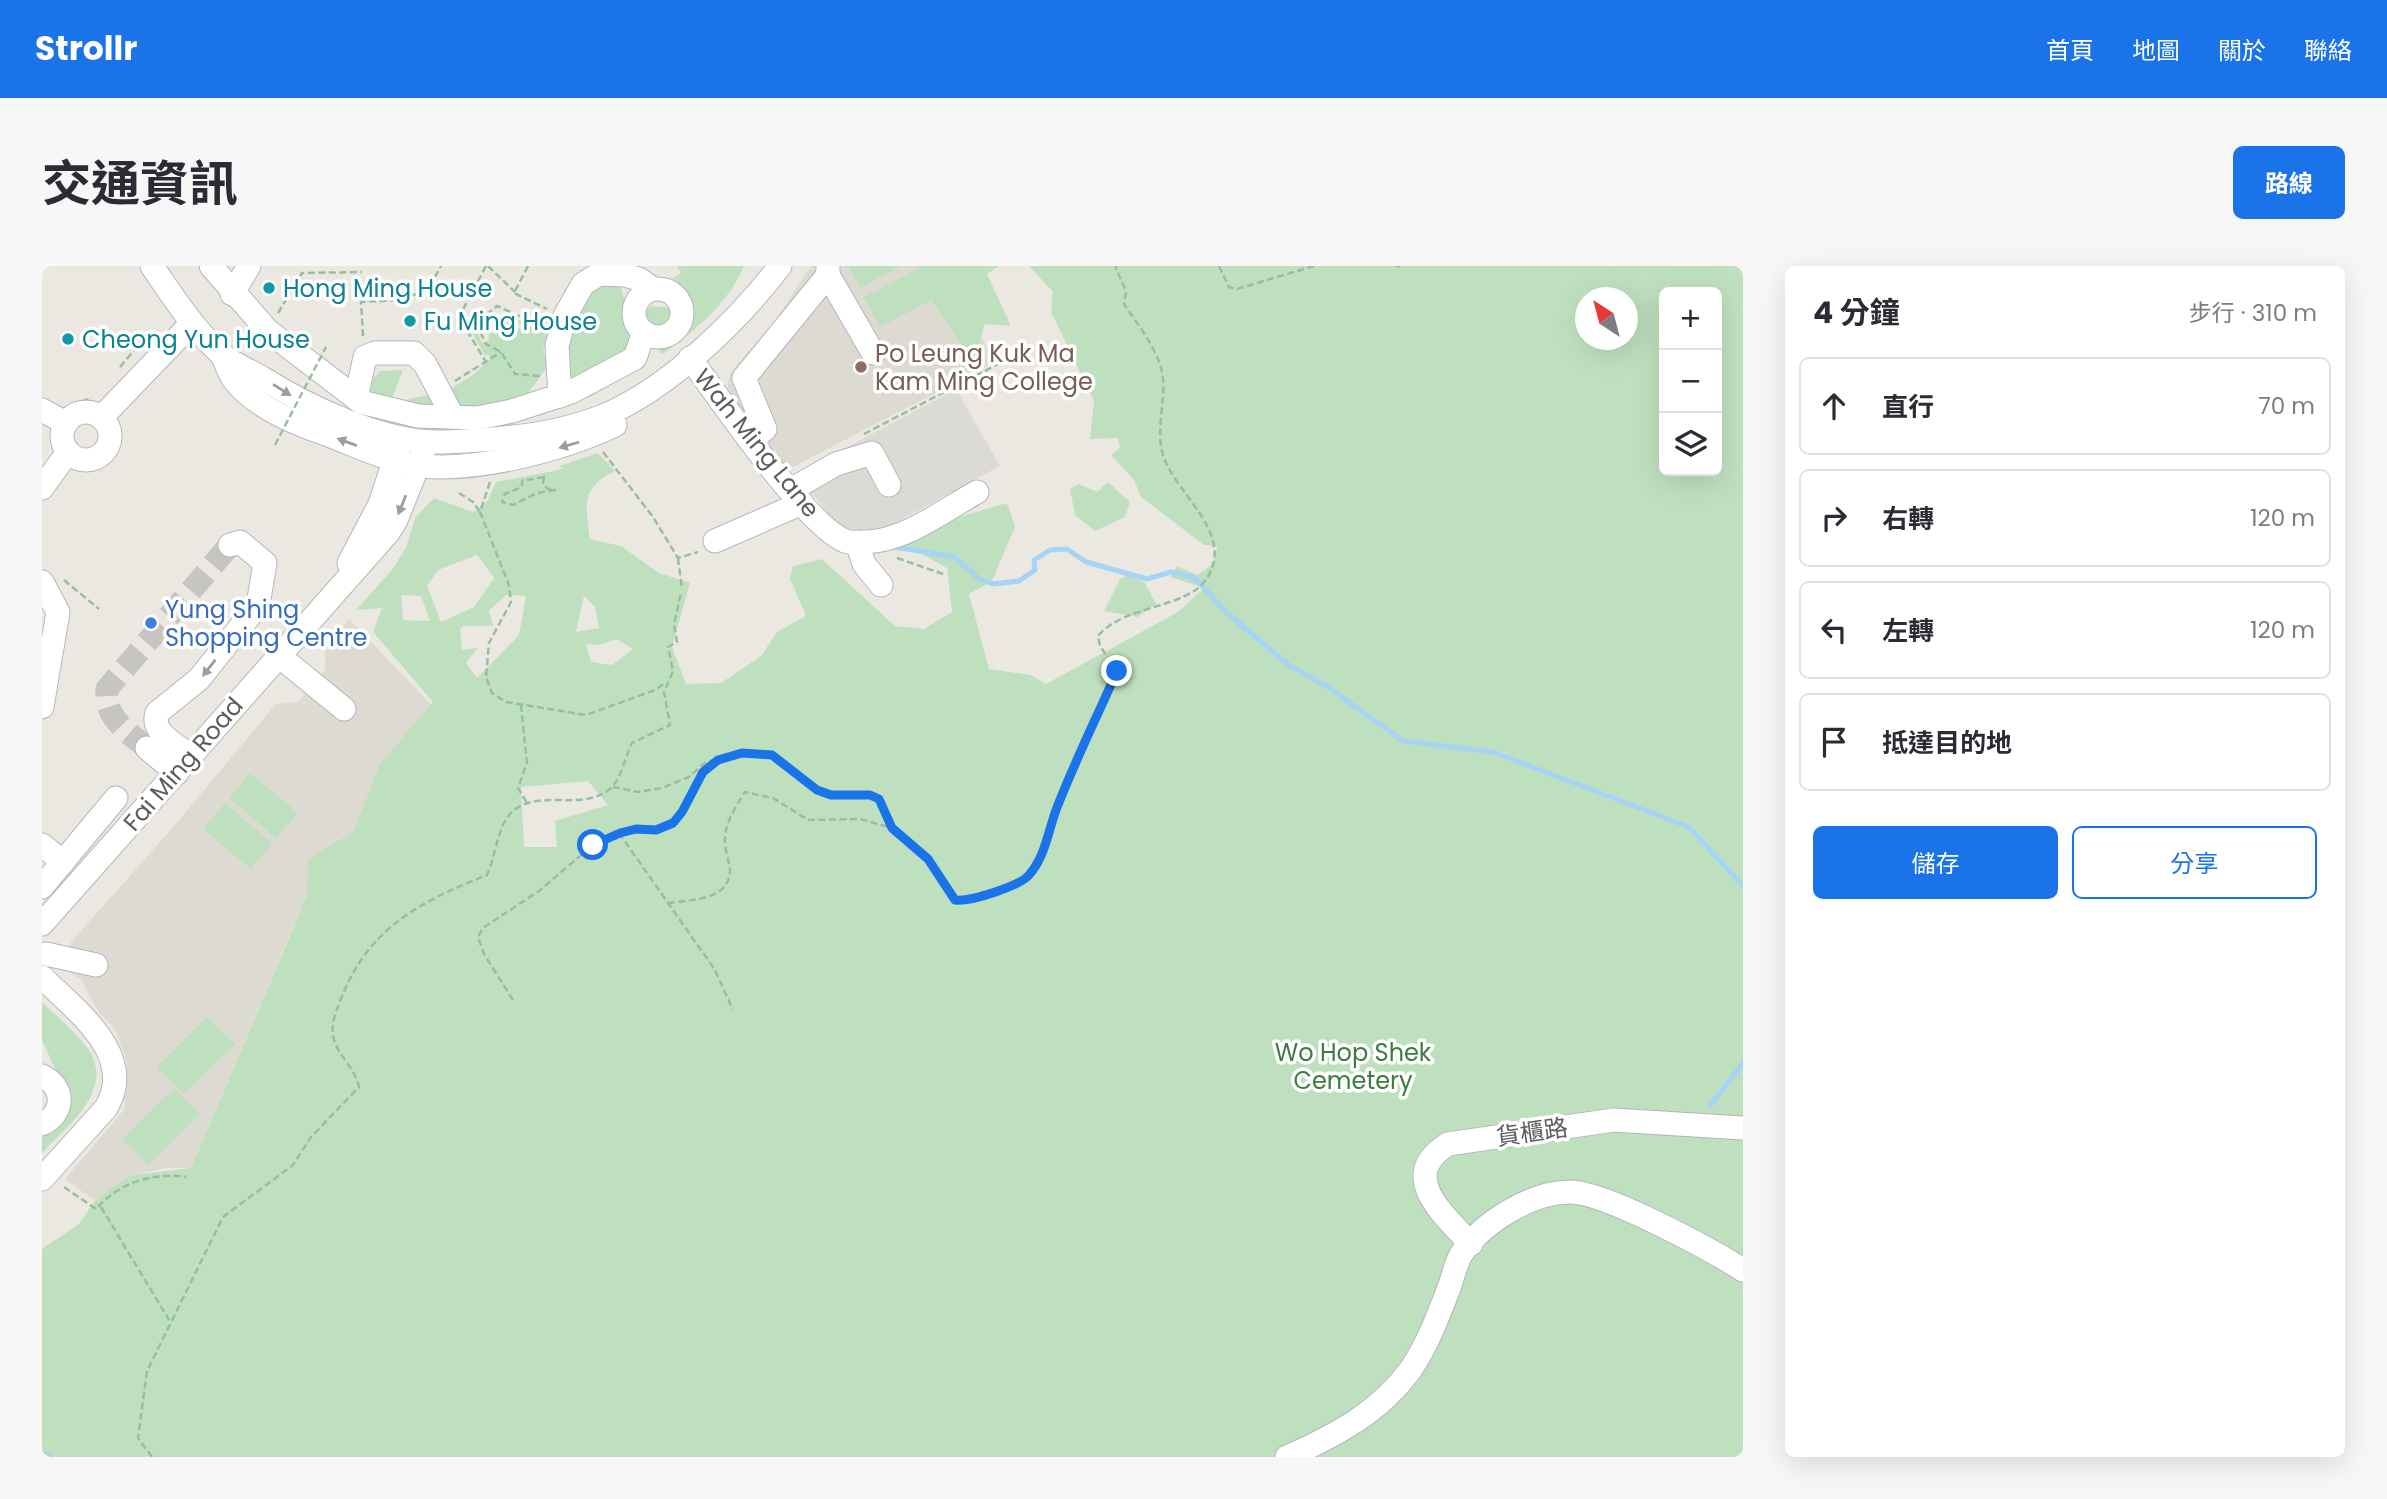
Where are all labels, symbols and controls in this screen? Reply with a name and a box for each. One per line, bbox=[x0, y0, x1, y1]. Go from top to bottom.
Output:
text: Strollr bbox=[35, 25, 137, 72]
text: 首頁 bbox=[2046, 34, 2094, 67]
text: 地圖 bbox=[2132, 34, 2180, 67]
text: 關於 bbox=[2218, 34, 2266, 67]
text: 聯絡 bbox=[2304, 34, 2352, 67]
button: 路線 bbox=[2233, 146, 2345, 219]
text: 交通資訊 bbox=[42, 150, 238, 218]
place label: Hong Ming House bbox=[283, 272, 492, 305]
marker: Hong Ming House bbox=[261, 280, 277, 296]
north arrow bbox=[1575, 287, 1638, 350]
map controls bbox=[1659, 287, 1722, 476]
button: + bbox=[1659, 287, 1722, 350]
text: 4 分鐘 bbox=[1813, 291, 1900, 334]
text: 步行 · 310 m bbox=[2189, 297, 2317, 329]
place label: Fu Ming House bbox=[424, 305, 597, 338]
marker: Fu Ming House bbox=[402, 313, 418, 329]
place label: Cheong Yun House bbox=[82, 323, 310, 356]
marker: Cheong Yun House bbox=[60, 331, 76, 347]
place label: Po Leung Kuk Ma Kam Ming College bbox=[875, 337, 1093, 398]
button: − bbox=[1659, 350, 1722, 413]
marker: Po Leung Kuk Ma Kam Ming College bbox=[853, 359, 869, 375]
street label: Wah Ming Lane bbox=[687, 362, 827, 524]
one-way arrow bbox=[272, 384, 292, 397]
icon: ahead bbox=[1815, 387, 1853, 425]
text: 直行 bbox=[1882, 389, 1934, 425]
text: 70 m bbox=[2258, 390, 2315, 422]
button: layers bbox=[1659, 413, 1722, 476]
one-way arrow bbox=[336, 436, 357, 447]
one-way arrow bbox=[558, 440, 579, 450]
one-way arrow bbox=[397, 494, 408, 515]
icon: right bbox=[1815, 499, 1853, 537]
text: 右轉 bbox=[1882, 501, 1934, 537]
text: 120 m bbox=[2250, 502, 2315, 534]
place label: Yung Shing Shopping Centre bbox=[165, 593, 368, 654]
icon: left bbox=[1815, 611, 1853, 649]
text: 左轉 bbox=[1882, 613, 1934, 649]
text: 120 m bbox=[2250, 614, 2315, 646]
marker: Yung Shing Shopping Centre bbox=[143, 615, 159, 631]
route end bbox=[1101, 655, 1132, 686]
one-way arrow bbox=[201, 658, 216, 676]
street label: Fai Ming Road bbox=[116, 690, 250, 838]
icon: arrive bbox=[1815, 723, 1853, 761]
text: 抵達目的地 bbox=[1882, 725, 2012, 761]
button: 儲存 bbox=[1813, 826, 2058, 899]
button: 分享 bbox=[2072, 826, 2317, 899]
route start bbox=[577, 829, 608, 860]
park label: Wo Hop Shek Cemetery bbox=[1275, 1036, 1432, 1097]
street label: 貨櫃路 bbox=[1494, 1111, 1570, 1153]

